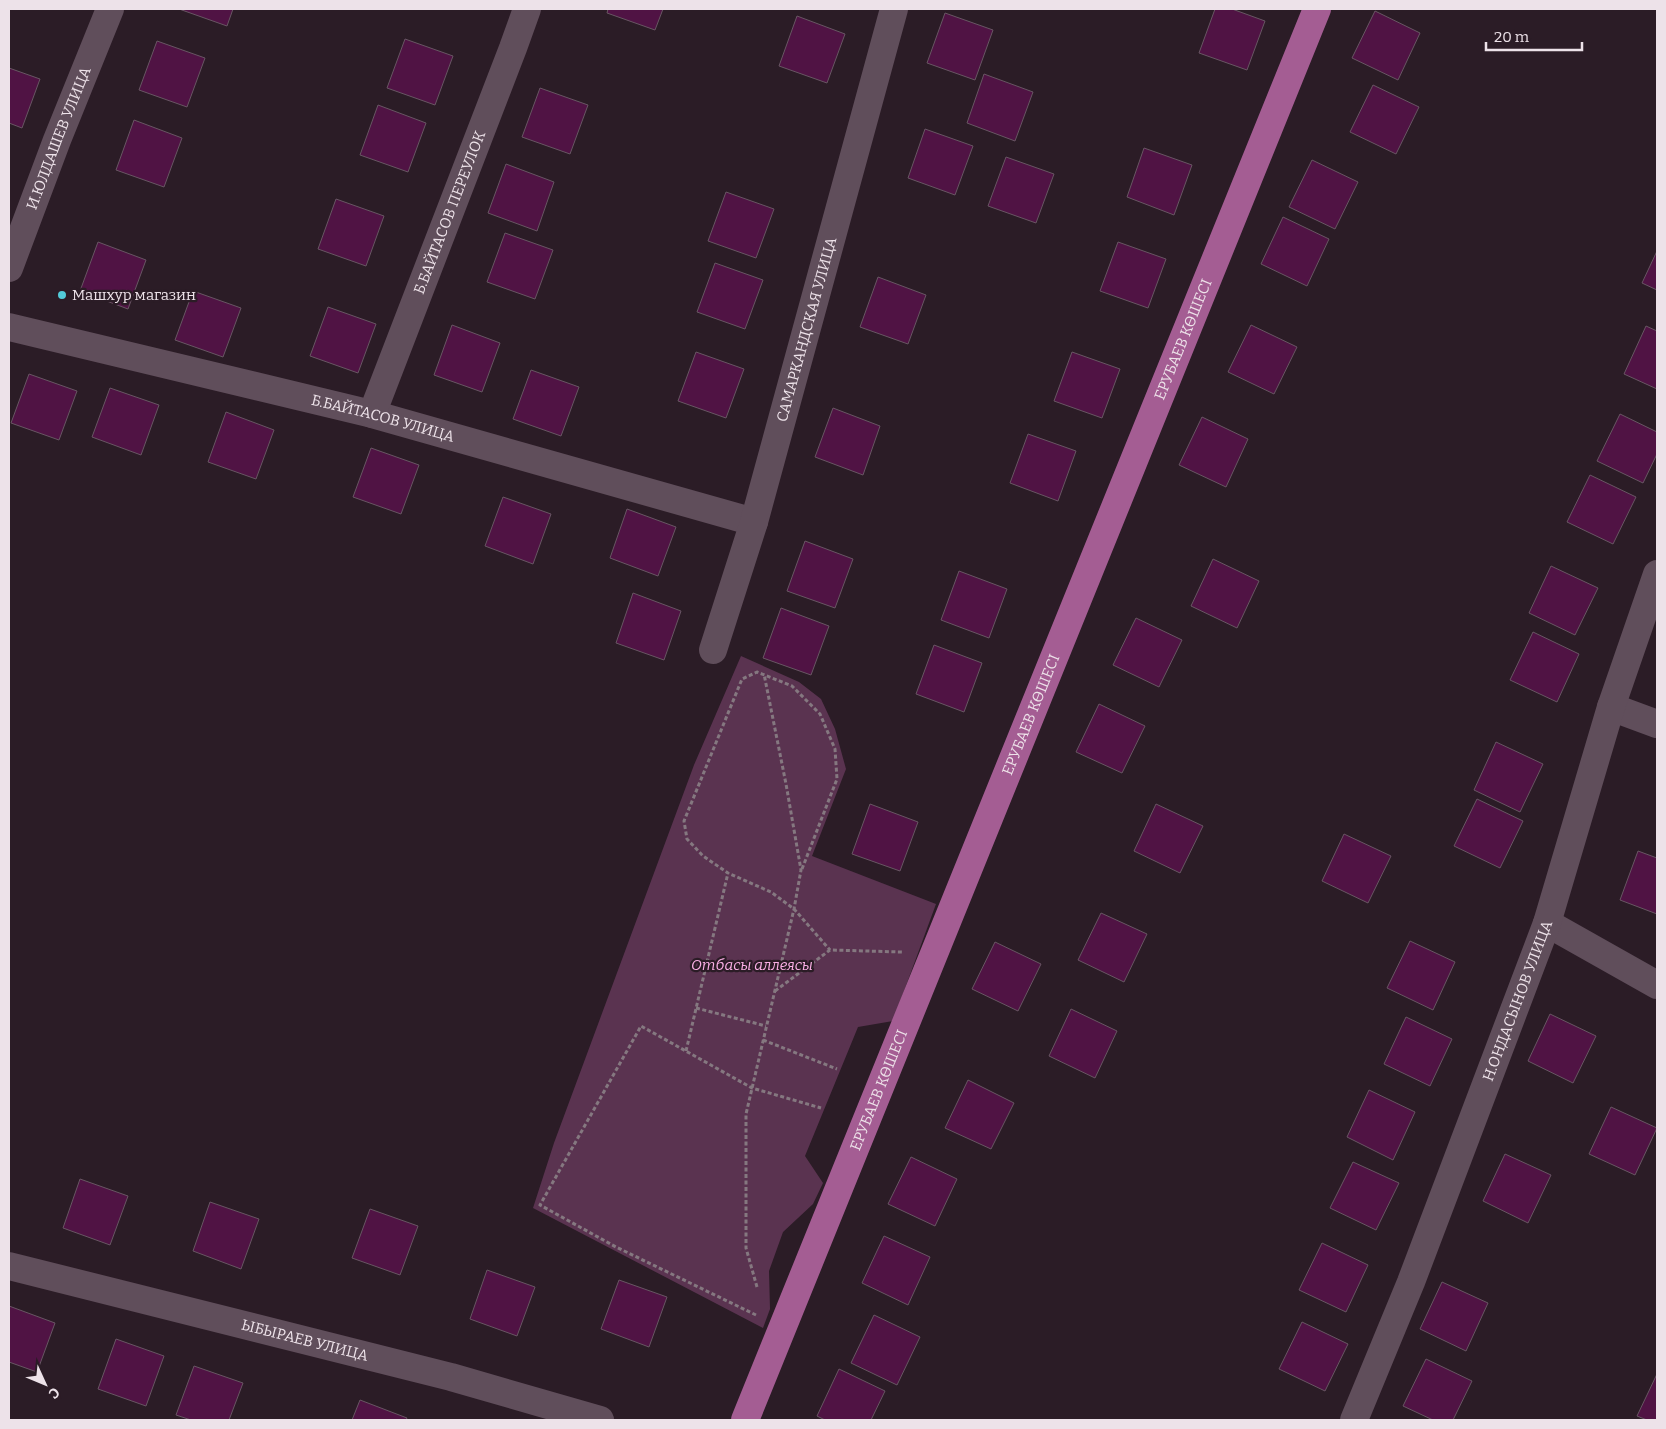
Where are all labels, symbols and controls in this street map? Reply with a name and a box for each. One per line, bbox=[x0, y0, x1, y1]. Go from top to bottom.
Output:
scale bar bbox=[1486, 20, 1582, 52]
text: 20 m bbox=[1494, 28, 1530, 46]
street label: И.ЮЛДАШЕВ УЛИЦА bbox=[23, 64, 95, 212]
street label: Б.БАЙТАСОВ ПЕРЕУЛОК bbox=[410, 128, 489, 297]
street label: САМАРКАНДСКАЯ УЛИЦА bbox=[773, 235, 840, 424]
street label: ЕРУБАЕВ КӨШЕСІ bbox=[1151, 276, 1216, 402]
place label: Машхур магазин bbox=[72, 286, 196, 304]
marker: Машхур магазин bbox=[56, 289, 68, 301]
street label: Б.БАЙТАСОВ УЛИЦА bbox=[310, 391, 457, 446]
street label: ЕРУБАЕВ КӨШЕСІ bbox=[998, 652, 1063, 778]
street label: Н.ОНДАСЫНОВ УЛИЦА bbox=[1479, 918, 1556, 1084]
park label: Отбасы аллеясы bbox=[691, 956, 813, 974]
street label: ЕРУБАЕВ КӨШЕСІ bbox=[846, 1027, 911, 1153]
street label: ЫБЫРАЕВ УЛИЦА bbox=[240, 1316, 370, 1365]
north arrow bbox=[20, 1359, 70, 1409]
text: С bbox=[45, 1384, 63, 1402]

